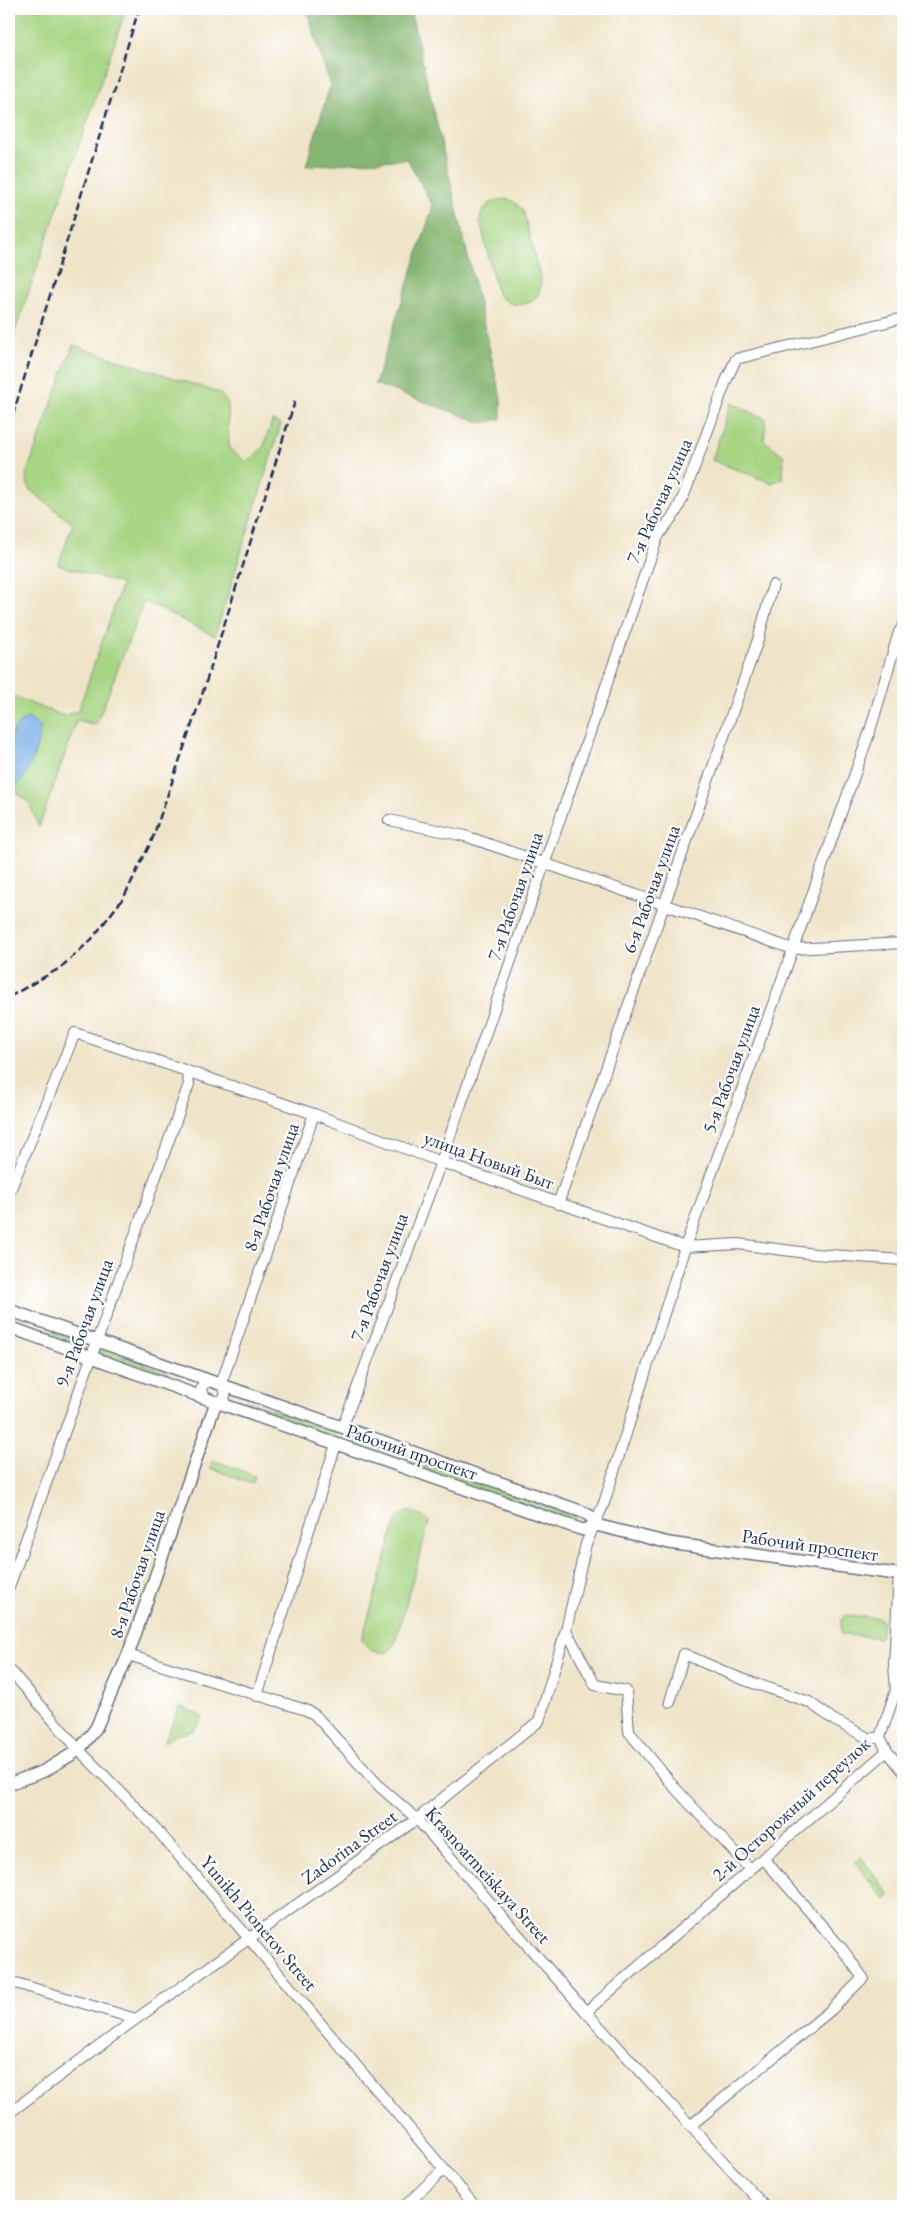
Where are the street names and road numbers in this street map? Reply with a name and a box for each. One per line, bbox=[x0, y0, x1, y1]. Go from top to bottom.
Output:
street label: 7-я Рабочая улица bbox=[620, 434, 698, 568]
street label: 6-я Рабочая улица bbox=[616, 821, 686, 957]
street label: 7-я Рабочая улица bbox=[481, 828, 549, 964]
street label: 5-я Рабочая улица bbox=[696, 1001, 766, 1137]
street label: 8-я Рабочая улица bbox=[237, 1119, 305, 1255]
street label: улица Новый Быт bbox=[420, 1125, 558, 1195]
street label: 7-я Рабочая улица bbox=[344, 1209, 414, 1345]
street label: 9-я Рабочая улица bbox=[49, 1255, 119, 1391]
street label: Рабочий проспект bbox=[343, 1418, 481, 1486]
street label: 8-я Рабочая улица bbox=[103, 1506, 171, 1642]
street label: Рабочий проспект bbox=[740, 1523, 880, 1567]
street label: 2-й Осторожный переулок bbox=[707, 1731, 875, 1887]
street label: Krasnoarmeiskaya Street bbox=[420, 1801, 556, 1949]
street label: Zadorina Street bbox=[296, 1804, 402, 1890]
street label: Yunikh Pionerov Street bbox=[195, 1850, 323, 1996]

